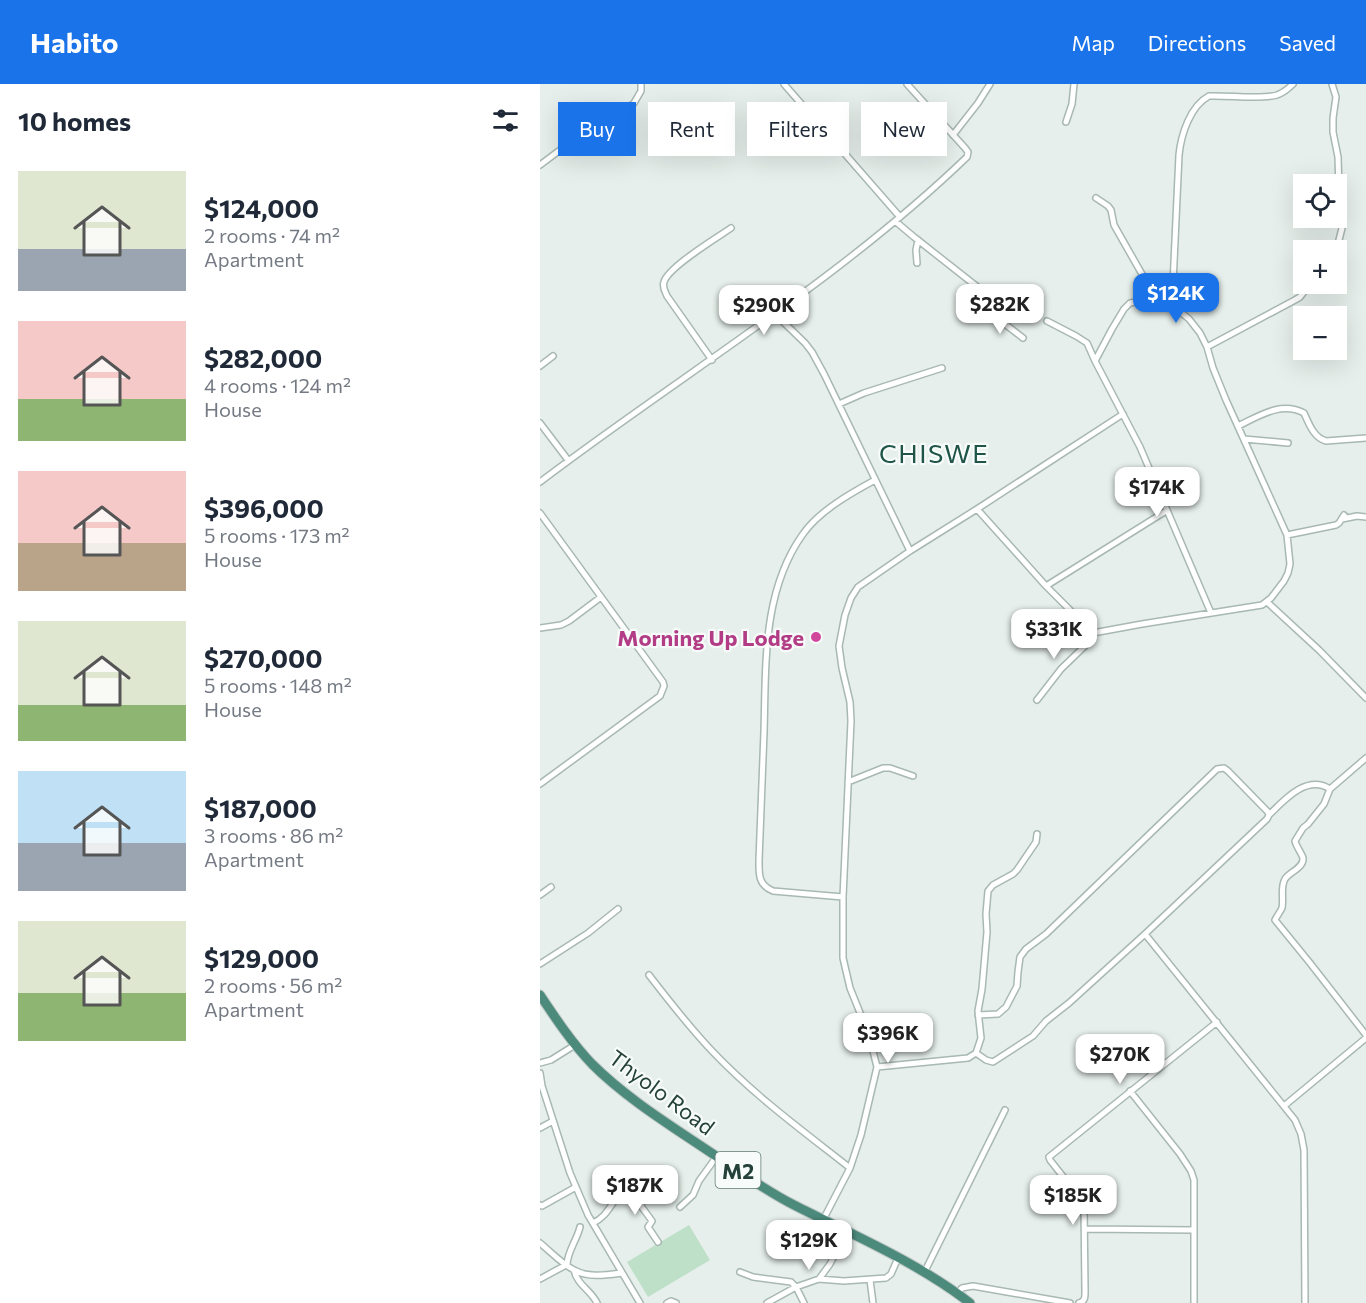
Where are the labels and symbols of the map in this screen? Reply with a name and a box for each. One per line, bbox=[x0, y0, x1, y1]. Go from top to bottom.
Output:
pin: $124K bbox=[1134, 273, 1218, 324]
pin: $282K bbox=[958, 284, 1042, 335]
pin: $290K bbox=[722, 285, 806, 336]
district label: CHISWE bbox=[879, 437, 989, 468]
pin: $174K bbox=[1115, 467, 1199, 518]
pin: $331K bbox=[1012, 609, 1096, 660]
place label: Morning Up Lodge bbox=[617, 624, 804, 651]
marker: Morning Up Lodge bbox=[809, 630, 823, 644]
pin: $396K bbox=[846, 1013, 930, 1064]
pin: $270K bbox=[1078, 1034, 1162, 1085]
street label: Thyolo Road bbox=[604, 1044, 720, 1140]
road number: M2 bbox=[716, 1152, 760, 1188]
pin: $187K bbox=[593, 1165, 677, 1216]
pin: $185K bbox=[1031, 1175, 1115, 1226]
pin: $129K bbox=[767, 1220, 851, 1271]

